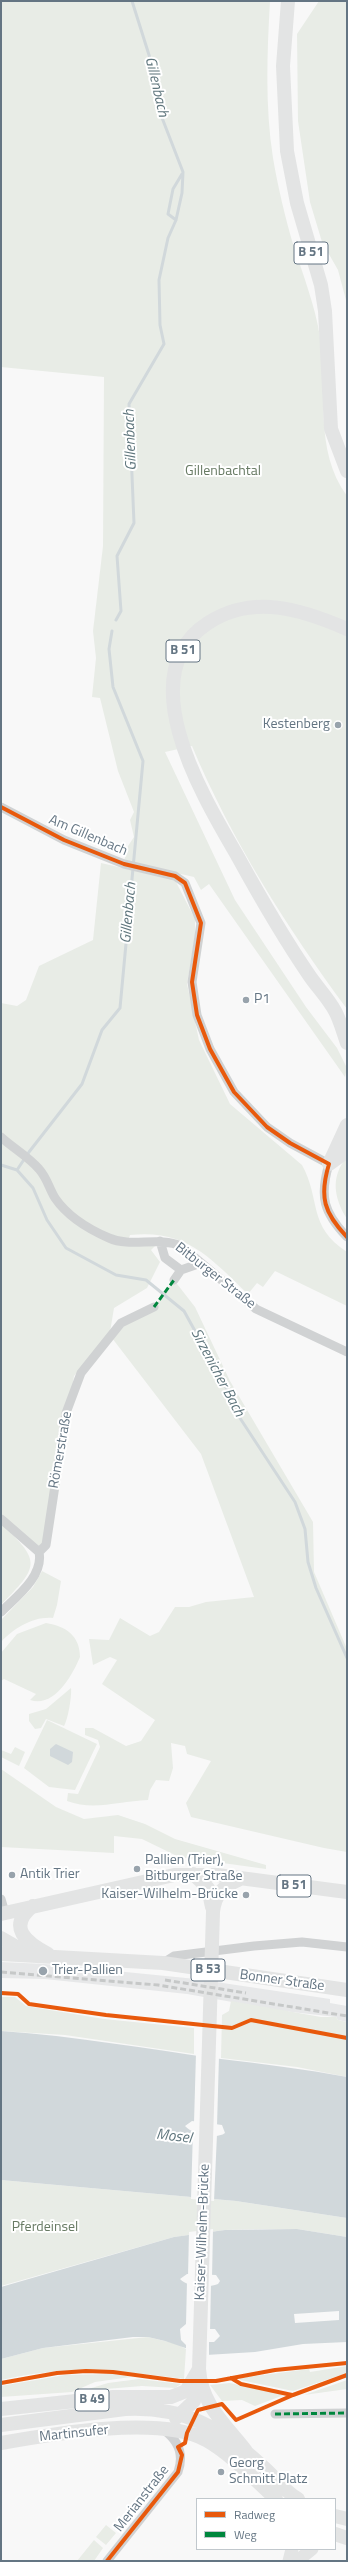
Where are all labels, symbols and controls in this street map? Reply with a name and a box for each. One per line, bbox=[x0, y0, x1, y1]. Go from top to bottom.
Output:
water label: Gillenbach bbox=[140, 55, 172, 119]
road number: B 51 bbox=[294, 242, 328, 264]
water label: Gillenbach bbox=[121, 409, 141, 471]
park label: Gillenbachtal bbox=[185, 464, 261, 480]
road number: B 51 bbox=[166, 640, 200, 662]
place label: Kestenberg bbox=[263, 717, 330, 733]
marker: Kestenberg bbox=[333, 720, 343, 730]
street label: Am Gillenbach bbox=[46, 812, 130, 860]
water label: Gillenbach bbox=[117, 882, 141, 944]
place label: P1 bbox=[254, 992, 270, 1008]
marker: P1 bbox=[241, 995, 251, 1005]
street label: Bitburger Straße bbox=[171, 1239, 259, 1313]
water label: Sirzenicher Bach bbox=[186, 1326, 248, 1420]
street label: Römerstraße bbox=[46, 1410, 76, 1490]
place label: Pallien (Trier), Bitburger Straße bbox=[145, 1853, 243, 1886]
marker: Pallien (Trier), Bitburger Straße bbox=[132, 1864, 142, 1874]
place label: Antik Trier bbox=[20, 1867, 80, 1883]
marker: Antik Trier bbox=[7, 1870, 17, 1880]
road number: B 51 bbox=[277, 1875, 311, 1897]
place label: Kaiser-Wilhelm-Brücke bbox=[101, 1887, 238, 1903]
marker: Kaiser-Wilhelm-Brücke bbox=[241, 1890, 251, 1900]
road number: B 53 bbox=[191, 1959, 225, 1981]
place label: Trier-Pallien bbox=[52, 1963, 123, 1979]
marker: Trier-Pallien bbox=[37, 1965, 49, 1977]
street label: Bonner Straße bbox=[239, 1967, 325, 1995]
water label: Mosel bbox=[155, 2126, 193, 2148]
street label: Kaiser-Wilhelm-Brücke bbox=[192, 2163, 214, 2301]
park label: Pferdeinsel bbox=[12, 2220, 78, 2236]
road number: B 49 bbox=[75, 2389, 109, 2411]
street label: Martinsufer bbox=[39, 2422, 109, 2446]
place label: Georg Schmitt Platz bbox=[229, 2456, 308, 2488]
street label: Merianstraße bbox=[111, 2462, 173, 2536]
marker: Georg Schmitt Platz bbox=[216, 2467, 226, 2477]
legend bbox=[196, 2498, 336, 2550]
text: Radweg bbox=[234, 2505, 275, 2524]
text: Weg bbox=[234, 2525, 257, 2544]

